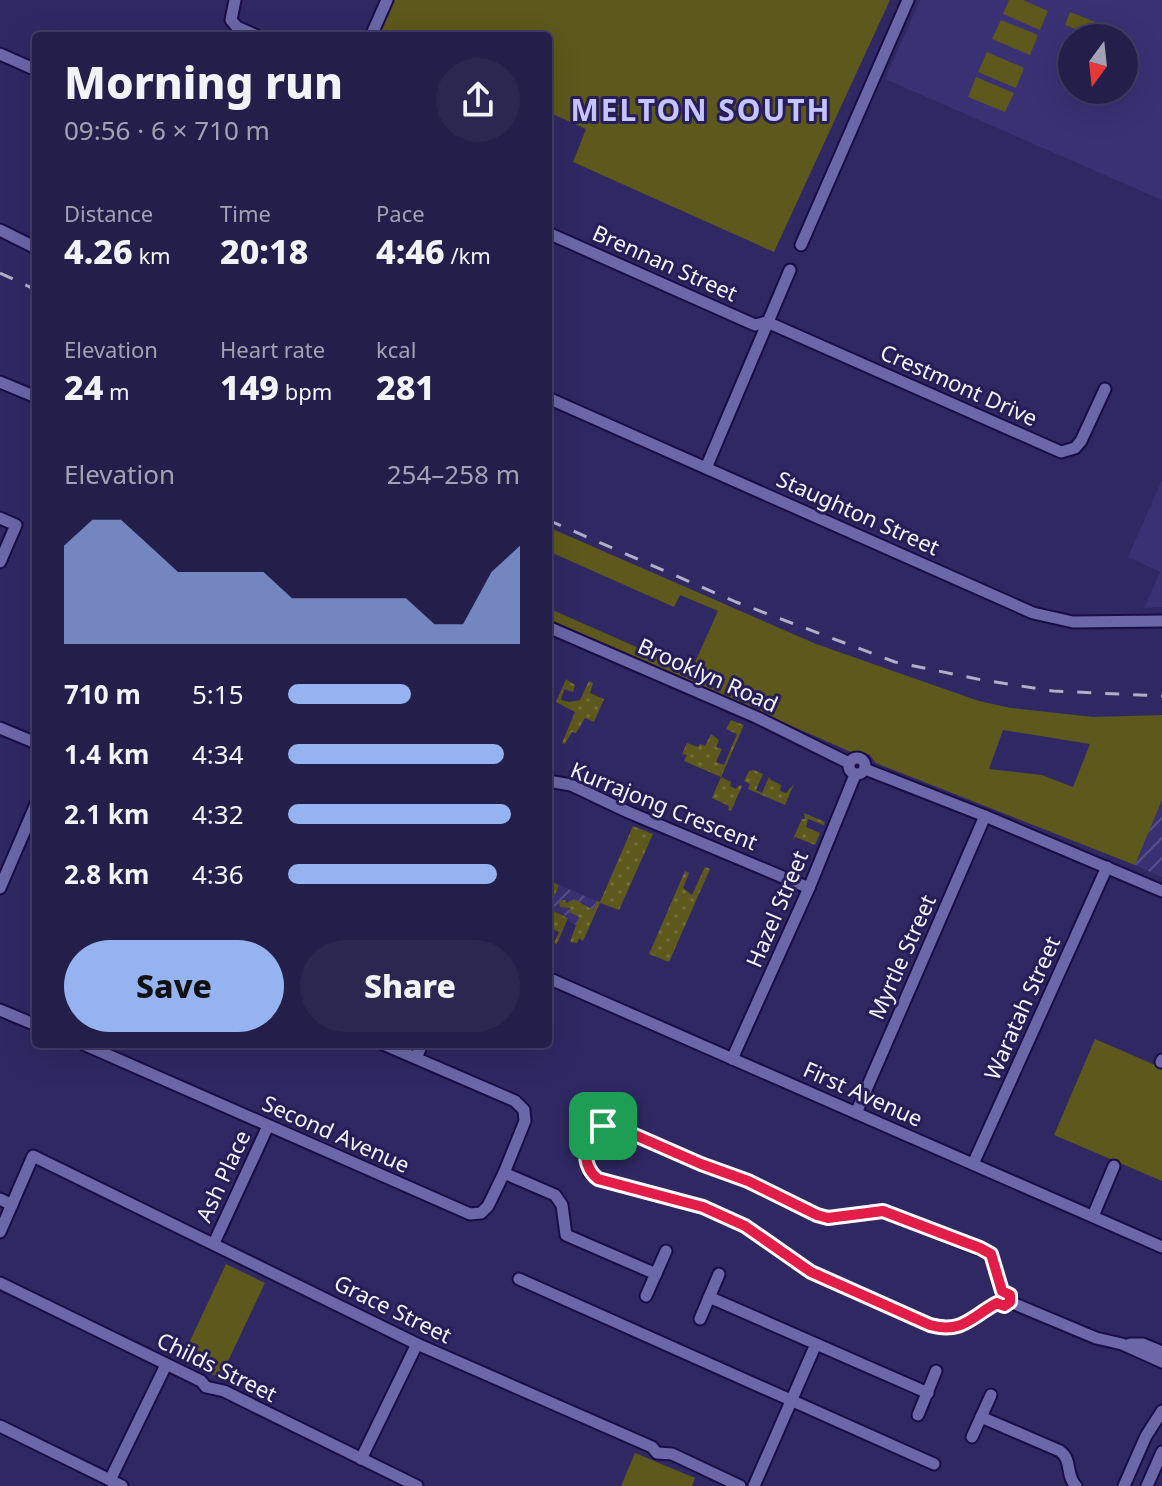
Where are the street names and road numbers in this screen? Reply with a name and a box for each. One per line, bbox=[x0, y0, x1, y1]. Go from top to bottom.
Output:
street label: Brennan Street bbox=[588, 217, 743, 307]
street label: Crestmont Drive bbox=[876, 336, 1043, 432]
street label: Staughton Street bbox=[772, 463, 945, 561]
street label: Brooklyn Road bbox=[634, 630, 783, 718]
street label: Kurrajong Crescent bbox=[566, 754, 762, 856]
street label: Hazel Street bbox=[738, 846, 814, 972]
street label: Myrtle Street bbox=[860, 889, 942, 1024]
street label: Waratah Street bbox=[976, 931, 1066, 1084]
street label: First Avenue bbox=[799, 1053, 928, 1133]
street label: Second Avenue bbox=[258, 1087, 415, 1179]
street label: Ash Place bbox=[188, 1125, 256, 1226]
street label: Grace Street bbox=[330, 1267, 457, 1349]
street label: Childs Street bbox=[152, 1324, 283, 1408]

